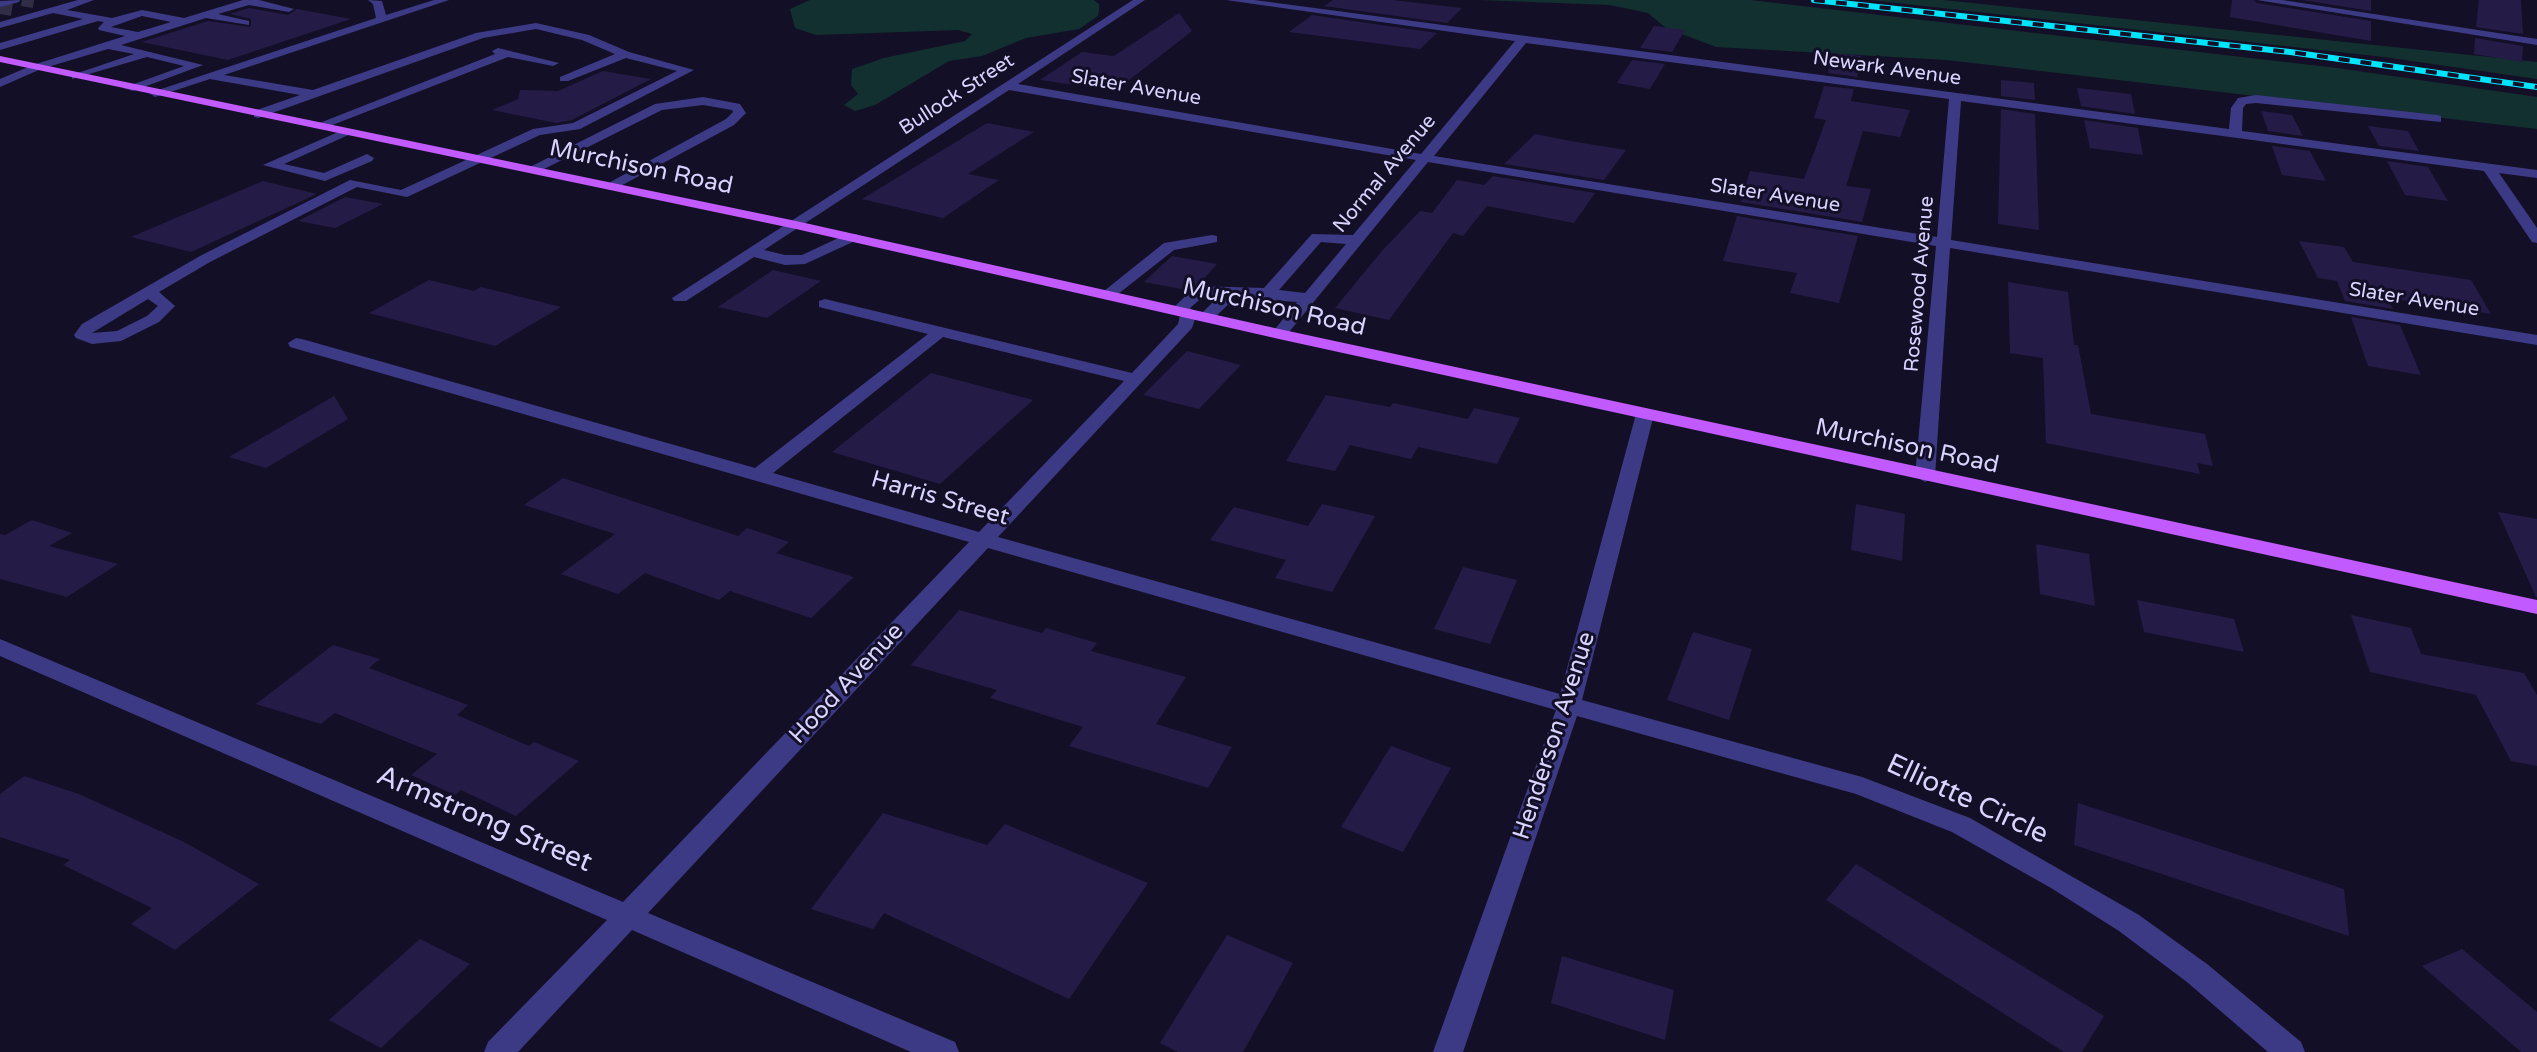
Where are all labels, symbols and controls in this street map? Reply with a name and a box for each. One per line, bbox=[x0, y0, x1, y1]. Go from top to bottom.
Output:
street label: Newark Avenue bbox=[1811, 47, 1963, 91]
street label: Bullock Street bbox=[895, 49, 1019, 141]
street label: Slater Avenue bbox=[1069, 65, 1203, 111]
street label: Normal Avenue bbox=[1329, 110, 1441, 238]
street label: Murchison Road bbox=[547, 134, 735, 202]
street label: Slater Avenue bbox=[1708, 174, 1842, 218]
street label: Rosewood Avenue bbox=[1900, 195, 1940, 373]
street label: Murchison Road bbox=[1180, 273, 1368, 343]
street label: Slater Avenue bbox=[2347, 278, 2481, 322]
street label: Murchison Road bbox=[1813, 413, 2001, 481]
street label: Harris Street bbox=[868, 466, 1012, 532]
street label: Hood Avenue bbox=[784, 618, 910, 750]
street label: Henderson Avenue bbox=[1508, 628, 1602, 844]
street label: Elliotte Circle bbox=[1881, 748, 2053, 852]
street label: Armstrong Street bbox=[371, 759, 597, 881]

